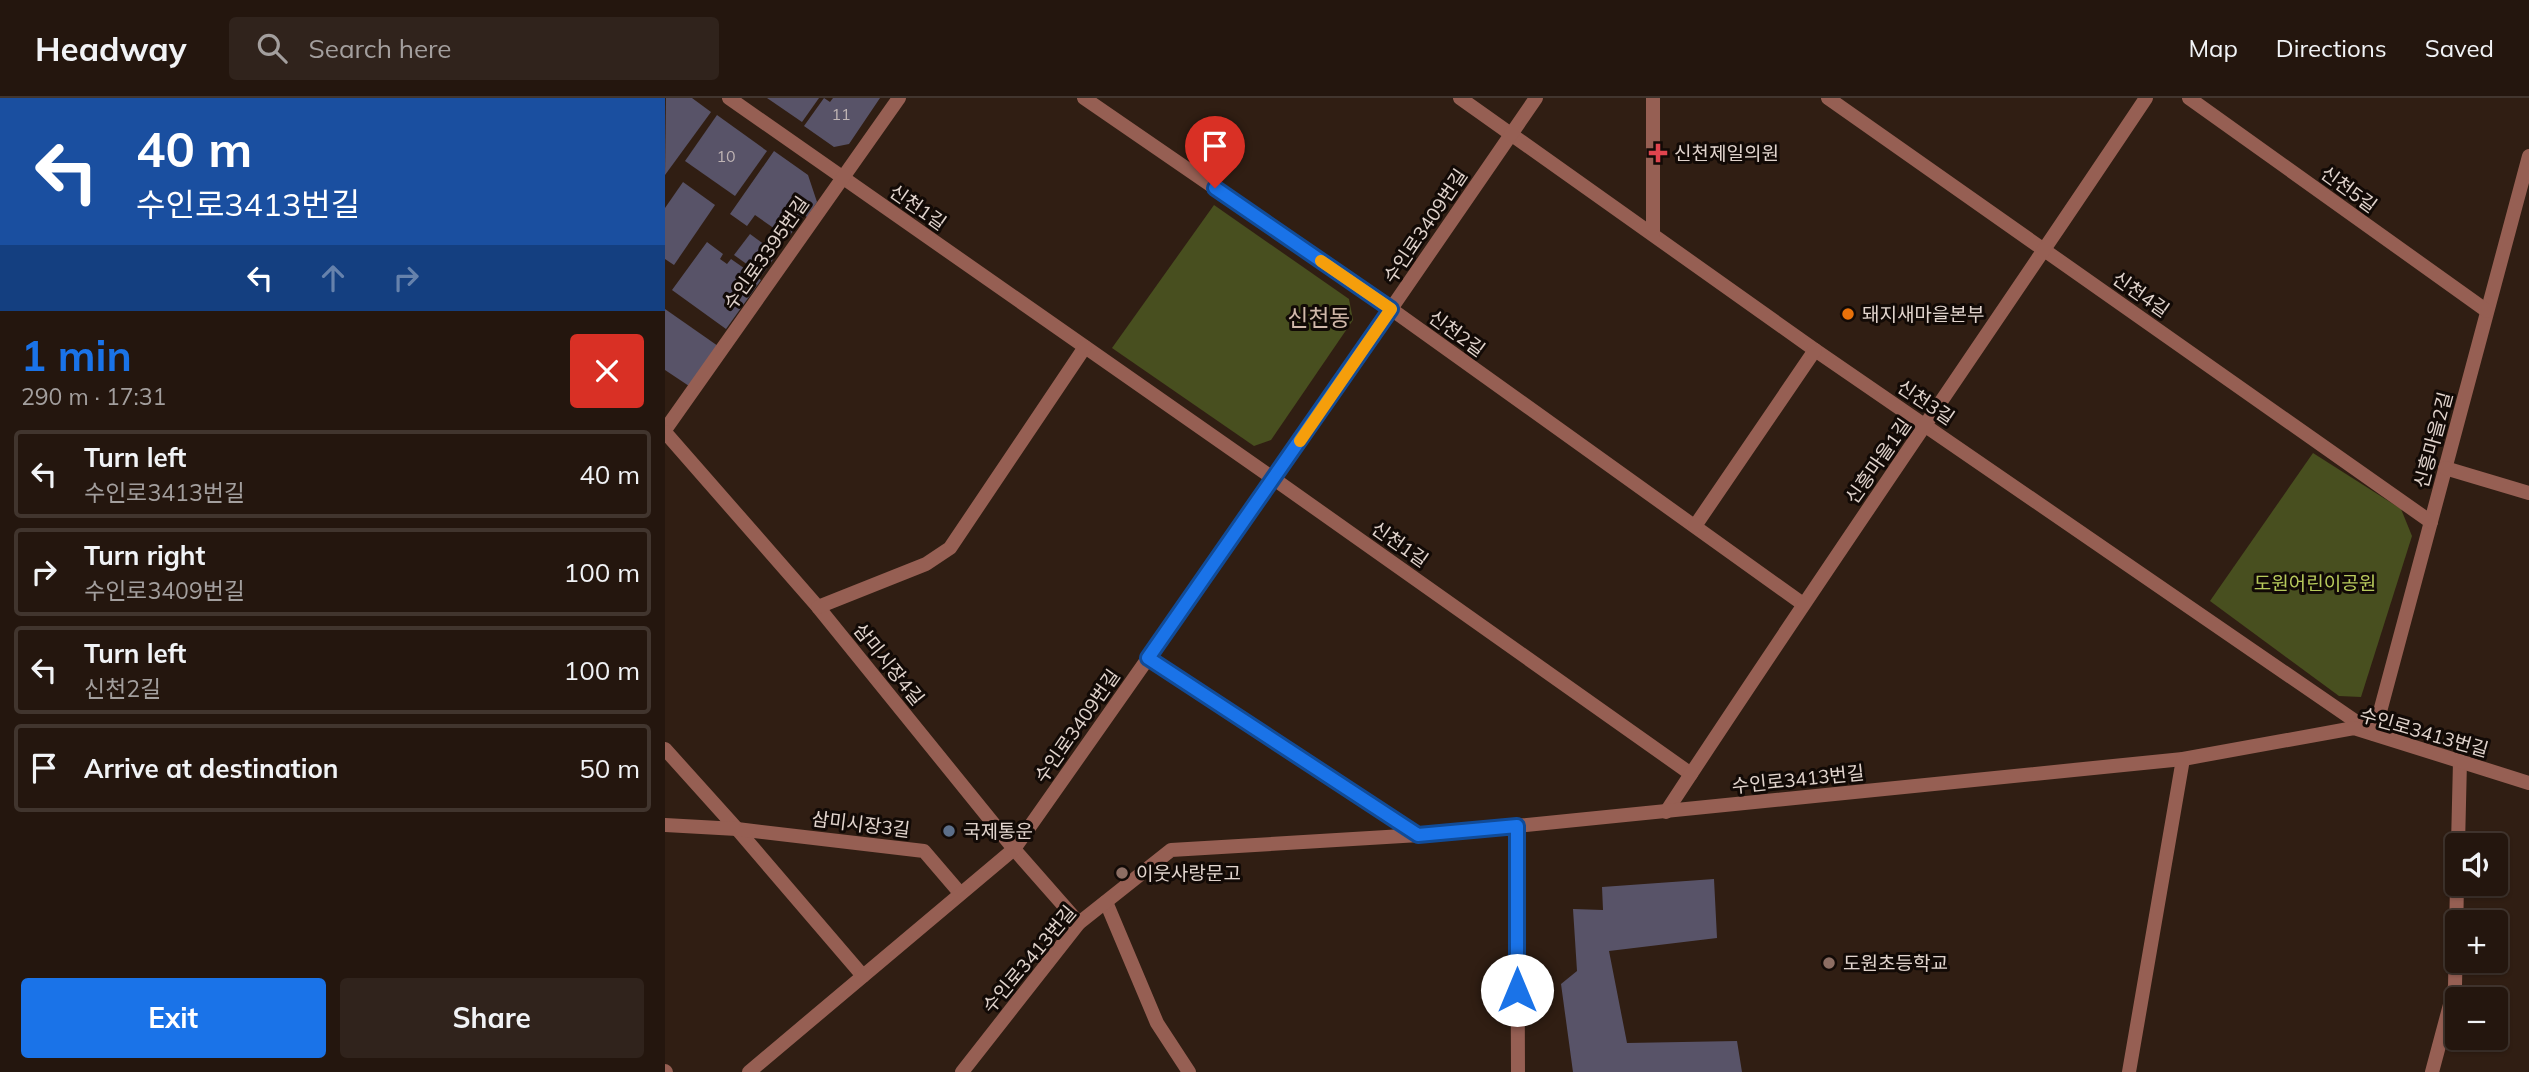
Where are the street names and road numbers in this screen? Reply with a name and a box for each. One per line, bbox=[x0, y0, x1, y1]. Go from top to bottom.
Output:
street label: 신천5길 bbox=[2316, 161, 2382, 217]
street label: 수인로3409번길 bbox=[1378, 164, 1472, 288]
street label: 신천1길 bbox=[885, 179, 951, 235]
street label: 수인로3395번길 bbox=[718, 192, 814, 314]
street label: 신천4길 bbox=[2108, 266, 2174, 322]
street label: 신천2길 bbox=[1424, 305, 1490, 361]
street label: 신천3길 bbox=[1893, 374, 1959, 430]
street label: 신흥마을2길 bbox=[2409, 389, 2457, 491]
street label: 신흥마을1길 bbox=[1840, 414, 1916, 508]
street label: 신천1길 bbox=[1367, 516, 1433, 572]
street label: 삼미시장4길 bbox=[849, 618, 929, 710]
street label: 수인로3409번길 bbox=[1029, 665, 1125, 787]
street label: 수인로3413번길 bbox=[2357, 702, 2491, 762]
street label: 수인로3413번길 bbox=[1731, 760, 1865, 798]
street label: 삼미시장3길 bbox=[810, 806, 912, 842]
street label: 수인로3413번길 bbox=[977, 900, 1081, 1018]

